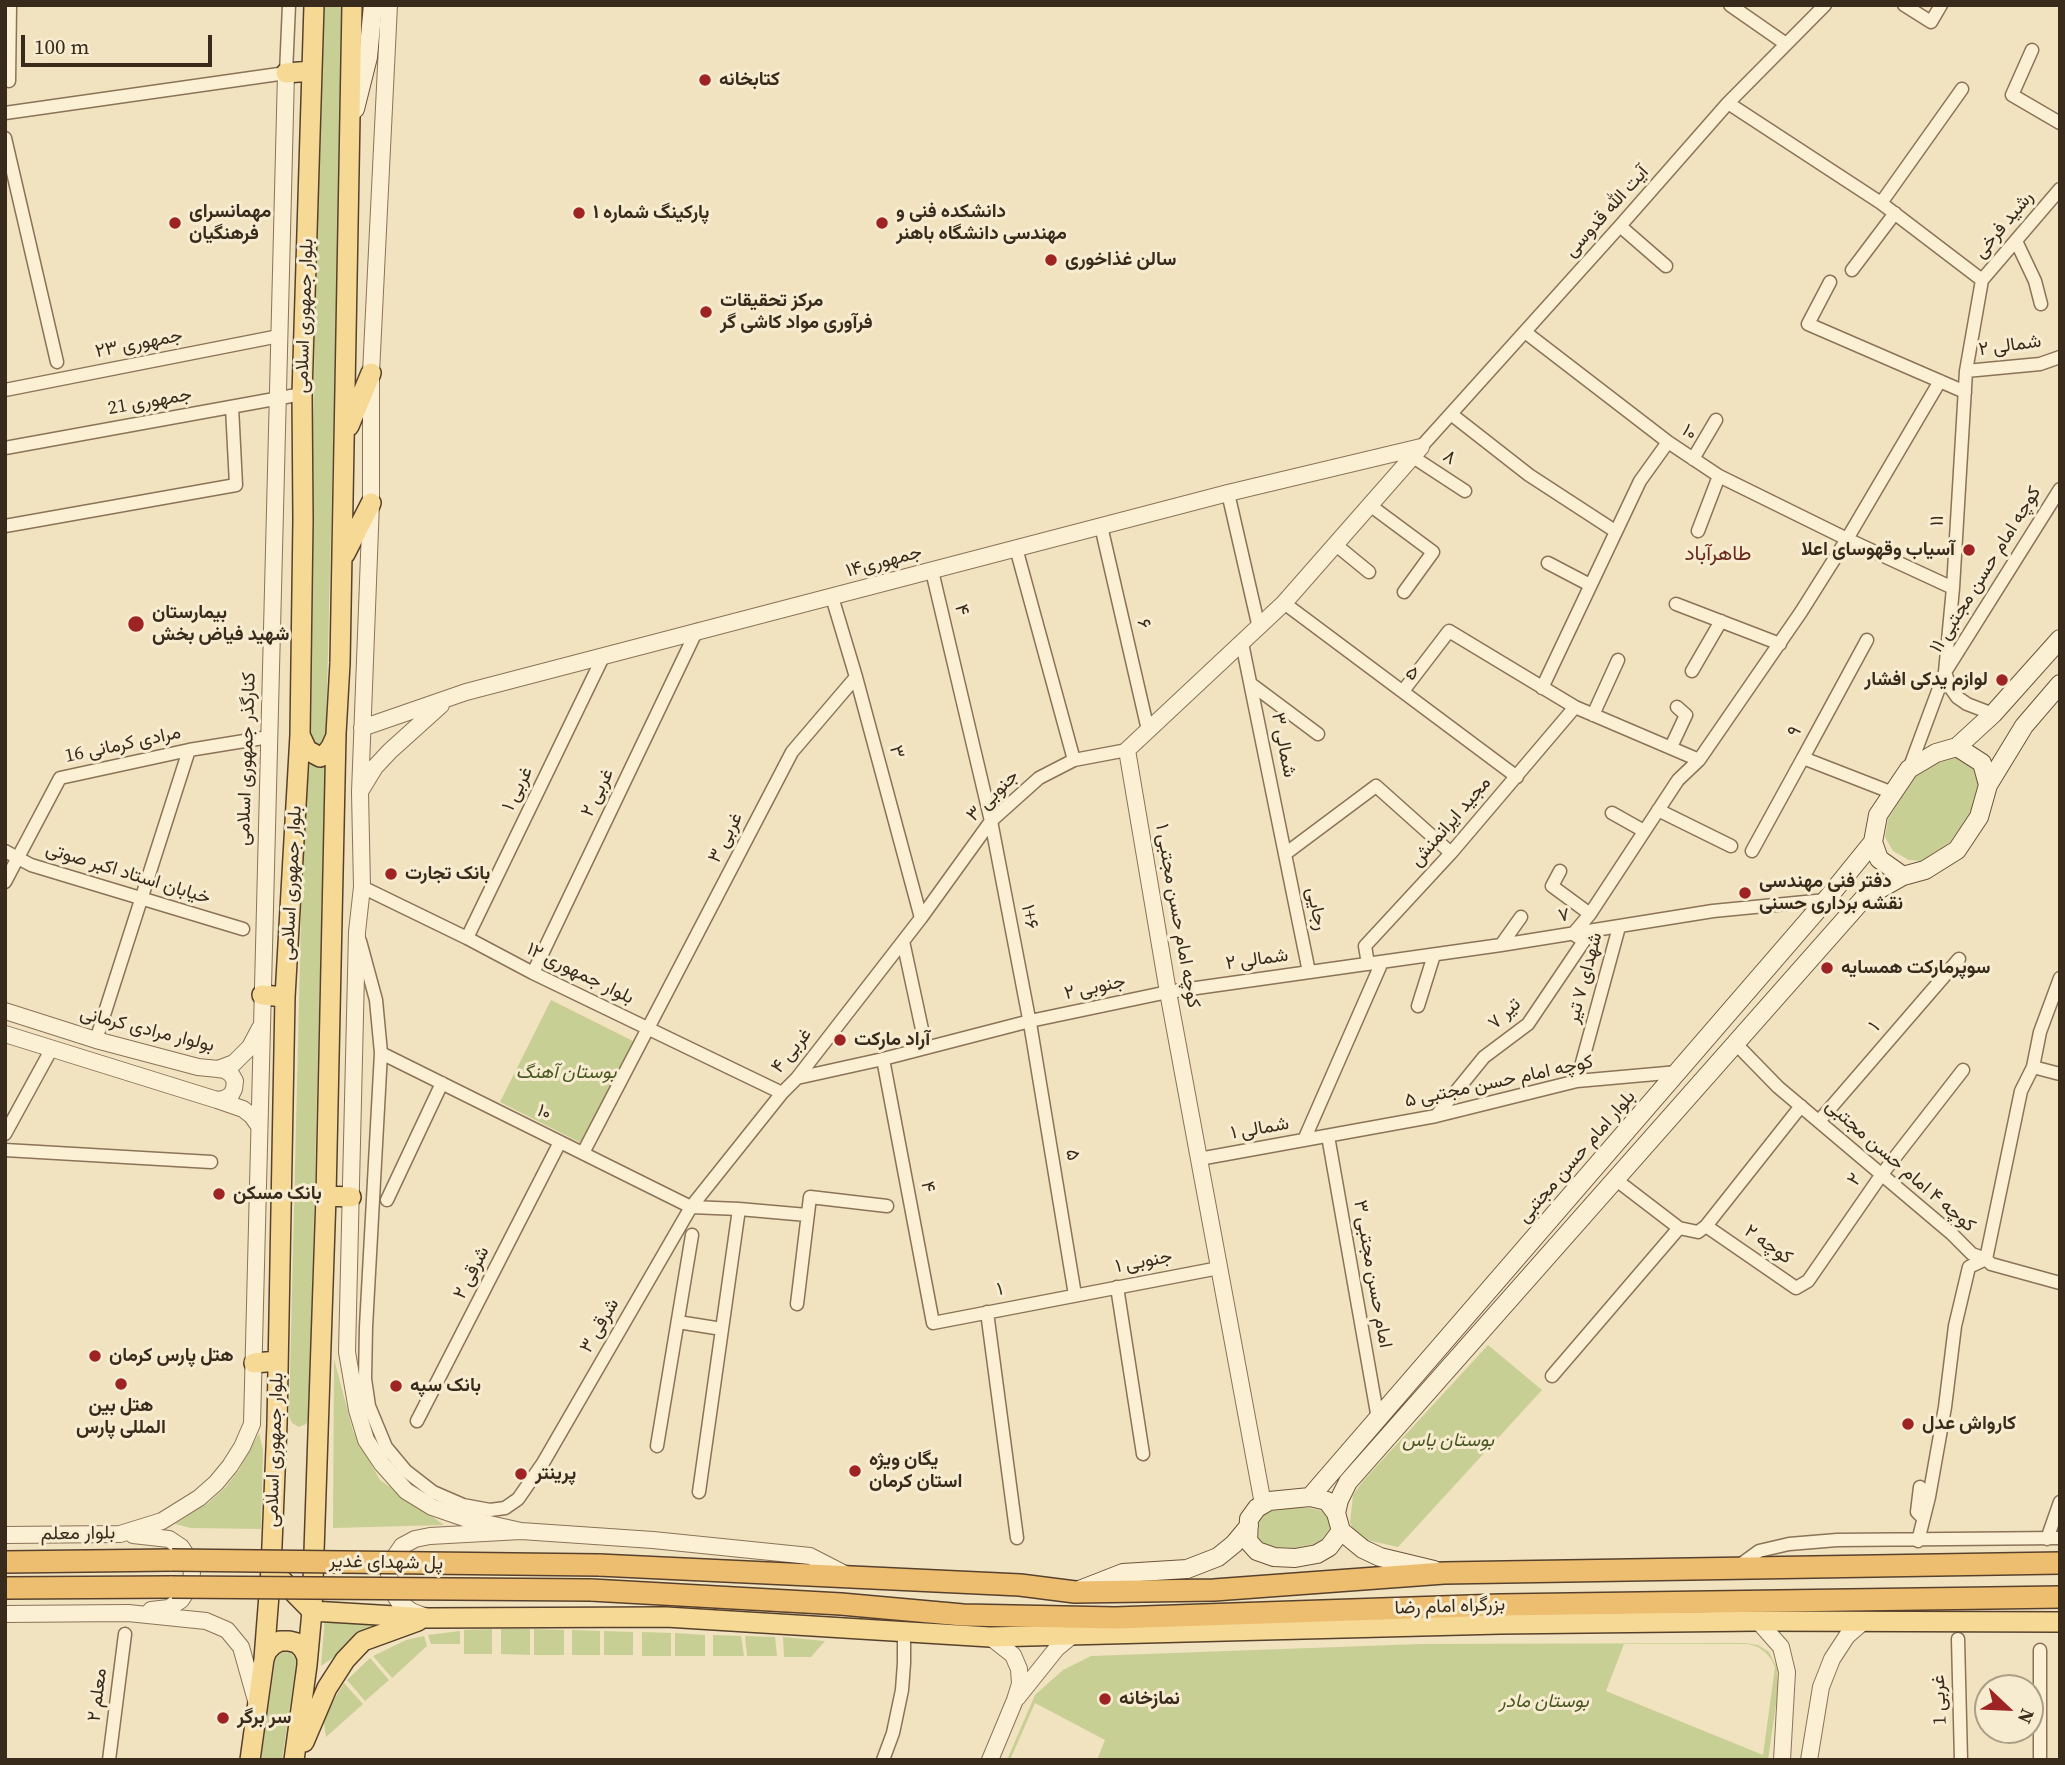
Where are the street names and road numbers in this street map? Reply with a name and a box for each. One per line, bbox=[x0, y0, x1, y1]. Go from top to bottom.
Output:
street label: آیت الله قدوسی bbox=[1560, 162, 1654, 262]
street label: رشید فرخی bbox=[1969, 187, 2039, 263]
street label: بلوار جمهوری اسلامی bbox=[291, 238, 319, 394]
street label: ۲۳ جمهوری bbox=[93, 324, 185, 364]
street label: ۲ شمالی bbox=[1977, 330, 2043, 362]
street label: جمهوری 21 bbox=[106, 383, 194, 421]
street label: ۱۰ bbox=[1677, 420, 1701, 446]
street label: ۸ bbox=[1438, 445, 1460, 471]
street label: کوچه امام حسن مجتبی ۱۱ bbox=[1925, 483, 2047, 657]
street label: ۱۱ bbox=[1926, 515, 1950, 527]
street label: جمهوری۱۴ bbox=[843, 541, 925, 583]
street label: ۴ bbox=[949, 602, 973, 618]
street label: ۶ bbox=[1131, 617, 1155, 631]
street label: ۵ bbox=[1401, 662, 1423, 686]
street label: کنارگذر جمهوری اسلامی bbox=[233, 672, 261, 846]
street label: ۳ شمالی bbox=[1266, 711, 1300, 779]
street label: مرادی کرمانی 16 bbox=[63, 722, 183, 768]
street label: ۹ bbox=[1783, 723, 1807, 741]
street label: ۳ bbox=[883, 743, 909, 761]
street label: ۱ غربی bbox=[498, 763, 538, 815]
street label: ۲ غربی bbox=[577, 765, 619, 821]
street label: ۳ جنوبی bbox=[962, 765, 1024, 827]
street label: مجید ایرانمنش bbox=[1406, 772, 1496, 872]
street label: بلوار جمهوری اسلامی bbox=[277, 805, 307, 961]
street label: ۳ غربی bbox=[704, 809, 748, 867]
street label: کوچه امام حسن مجتبی ۱ bbox=[1150, 822, 1204, 1010]
street label: خیابان استاد اکبر صوتی bbox=[43, 838, 213, 910]
street label: رجایی bbox=[1300, 885, 1332, 933]
street label: ۱+۶ bbox=[1015, 903, 1043, 931]
street label: ۷ bbox=[1557, 904, 1571, 928]
street label: شهدای ۷ تیر bbox=[1562, 930, 1608, 1026]
street label: بلوار جمهوری ۱۲ bbox=[523, 938, 637, 1010]
street label: ۲ شمالی bbox=[1224, 944, 1290, 976]
street label: ۲ جنوبی bbox=[1062, 970, 1128, 1006]
street label: ۷ تیر bbox=[1484, 993, 1526, 1035]
street label: بولوار مرادی کرمانی bbox=[77, 1002, 217, 1058]
street label: ۱ bbox=[1865, 1017, 1885, 1037]
street label: ۴ غربی bbox=[767, 1024, 817, 1078]
street label: کوچه امام حسن مجتبی ۵ bbox=[1403, 1051, 1595, 1113]
street label: بلوار امام حسن مجتبی bbox=[1513, 1086, 1641, 1228]
street label: کوچه ۴ امام حسن مجتبی bbox=[1820, 1094, 1980, 1238]
street label: ۱۰ bbox=[533, 1100, 555, 1126]
street label: ۱ شمالی bbox=[1229, 1113, 1291, 1145]
street label: ۵ bbox=[1060, 1148, 1084, 1162]
street label: ۲ bbox=[1843, 1169, 1867, 1191]
street label: ۴ bbox=[915, 1179, 939, 1195]
street label: امام حسن مجتبی ۳ bbox=[1348, 1198, 1396, 1350]
street label: کوچه ۲ bbox=[1739, 1220, 1797, 1270]
street label: ۲ شرقی bbox=[449, 1243, 495, 1303]
street label: ۱ جنوبی bbox=[1114, 1245, 1174, 1279]
street label: ۱‍ bbox=[995, 1278, 1005, 1302]
street label: ۳ شرقی bbox=[575, 1295, 625, 1357]
street label: بلوار جمهوری اسلامی bbox=[261, 1372, 289, 1528]
street label: بلوار معلم bbox=[41, 1522, 115, 1546]
street label: پل شهدای غدیر bbox=[329, 1551, 443, 1575]
street label: بزرگراه امام رضا bbox=[1394, 1594, 1506, 1620]
street label: معلم ۲ bbox=[83, 1667, 113, 1723]
street label: غربی 1 bbox=[1928, 1674, 1952, 1726]

